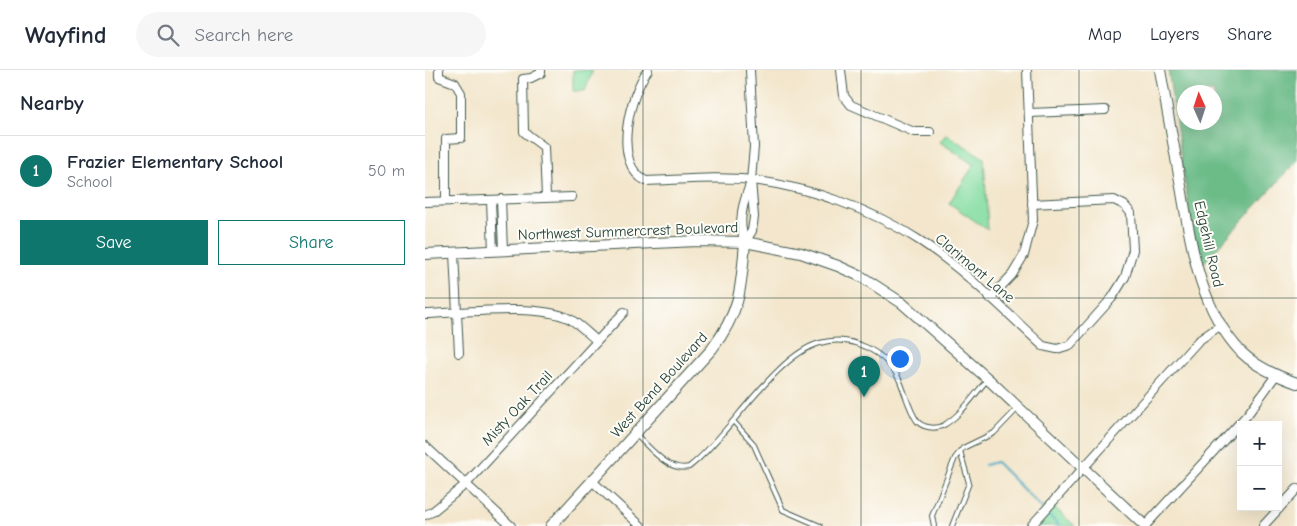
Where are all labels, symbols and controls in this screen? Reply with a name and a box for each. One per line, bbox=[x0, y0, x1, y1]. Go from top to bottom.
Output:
search box bbox=[136, 12, 486, 57]
text: Wayfind bbox=[25, 21, 106, 49]
icon: search bbox=[154, 21, 182, 49]
text: Search here bbox=[194, 24, 293, 46]
text: Map bbox=[1088, 24, 1122, 45]
text: Layers bbox=[1150, 24, 1199, 45]
text: Share bbox=[1227, 24, 1272, 45]
north arrow bbox=[1177, 85, 1222, 130]
text: Nearby bbox=[20, 91, 84, 115]
text: Frazier Elementary School bbox=[67, 151, 283, 173]
text: 1 bbox=[33, 162, 39, 180]
text: 50 m bbox=[368, 162, 405, 180]
text: School bbox=[67, 173, 113, 191]
street label: Edgehill Road bbox=[1190, 199, 1228, 289]
street label: Northwest Summercrest Boulevard bbox=[518, 218, 738, 244]
button: Save bbox=[20, 220, 208, 265]
button: Share bbox=[218, 220, 405, 265]
street label: Clarimont Lane bbox=[932, 230, 1019, 307]
street label: West Bend Boulevard bbox=[607, 328, 711, 442]
your location bbox=[887, 346, 913, 372]
pin: 1 bbox=[848, 356, 880, 397]
street label: Misty Oak Trail bbox=[478, 367, 556, 449]
map controls bbox=[1237, 421, 1282, 511]
button: + bbox=[1237, 421, 1282, 466]
button: − bbox=[1237, 466, 1282, 511]

